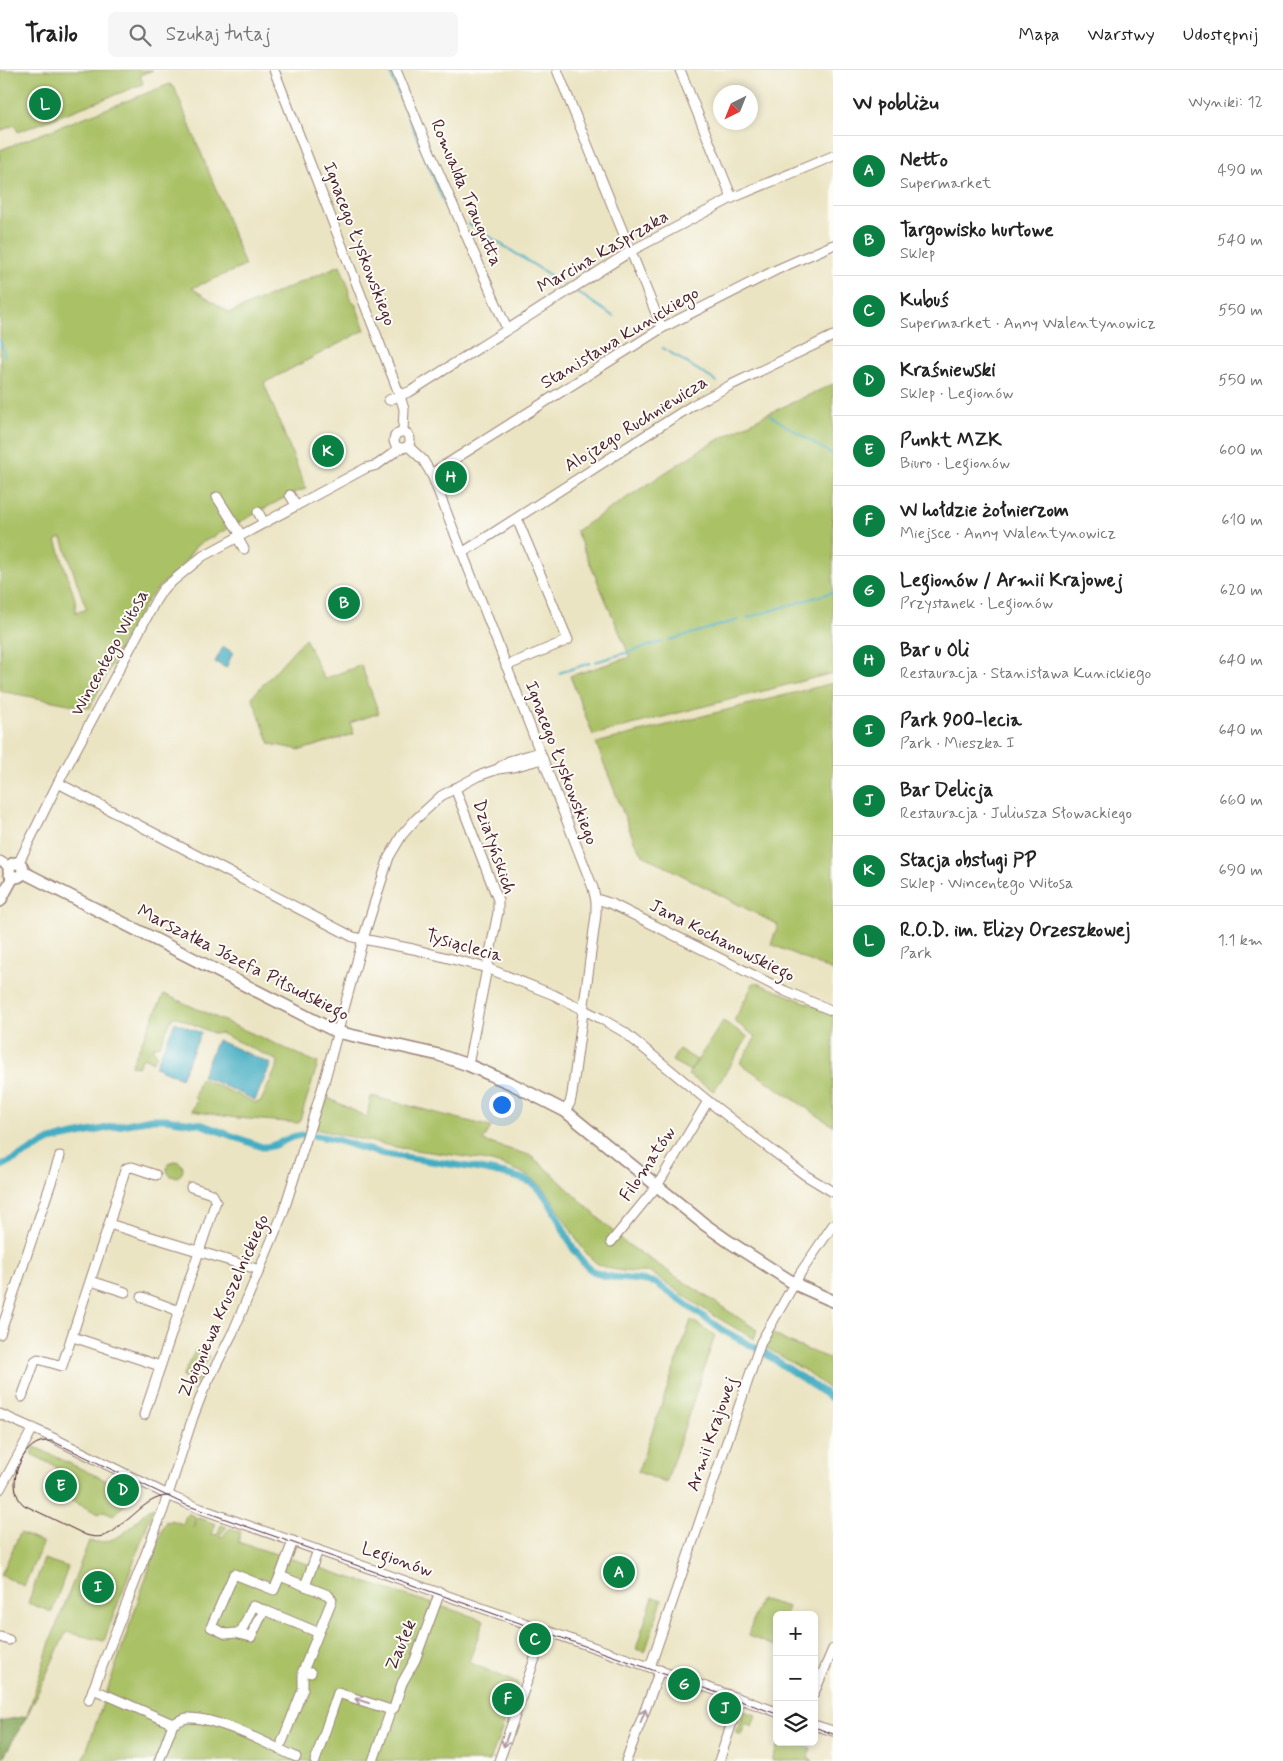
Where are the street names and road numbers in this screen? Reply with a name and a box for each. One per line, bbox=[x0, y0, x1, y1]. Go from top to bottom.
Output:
street label: Romualda Traugutta bbox=[424, 116, 508, 270]
street label: Ignacego Łyskowskiego bbox=[317, 159, 401, 329]
street label: Marcina Kasprzaka bbox=[533, 205, 673, 299]
street label: Stanisława Kunickiego bbox=[536, 281, 704, 396]
street label: Alojzego Ruchniewicza bbox=[560, 370, 712, 478]
street label: Wincentego Witosa bbox=[65, 585, 156, 721]
street label: Ignacego Łyskowskiego bbox=[519, 678, 603, 848]
street label: Działyńskich bbox=[467, 797, 521, 897]
street label: Jana Kochanowskiego bbox=[644, 894, 799, 990]
street label: Marszałka Józefa Piłsudskiego bbox=[132, 899, 353, 1029]
street label: Tysiąclecia bbox=[423, 924, 505, 968]
street label: Filomatów bbox=[614, 1122, 682, 1206]
street label: Zbigniewa Kruszelnickiego bbox=[173, 1210, 277, 1402]
street label: Armii Krajowej bbox=[681, 1373, 743, 1495]
street label: Legionów bbox=[358, 1537, 436, 1585]
street label: Zaułek bbox=[380, 1616, 422, 1674]

